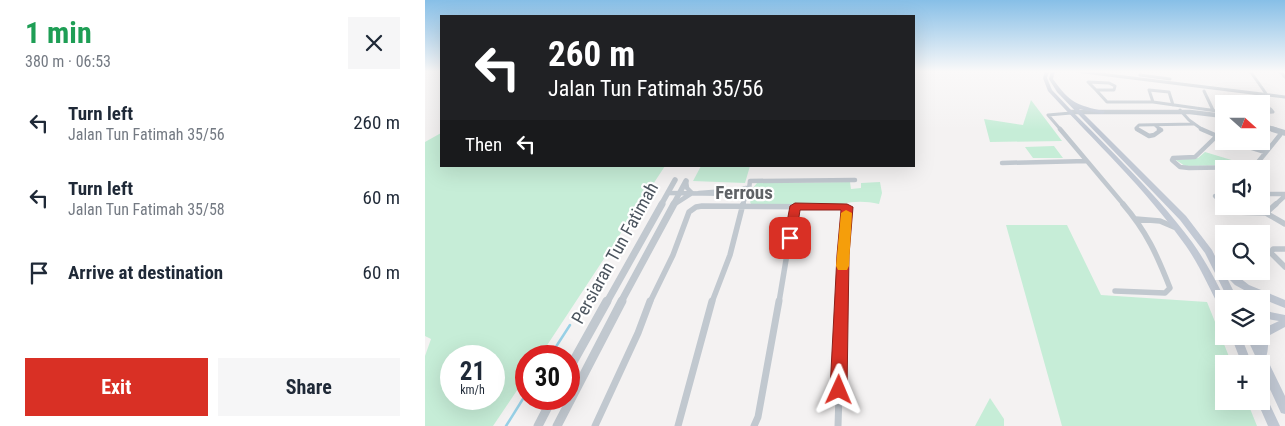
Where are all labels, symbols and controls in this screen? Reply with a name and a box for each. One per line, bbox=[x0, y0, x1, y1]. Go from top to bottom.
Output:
text: 1 min bbox=[25, 15, 92, 50]
button: close bbox=[348, 17, 400, 69]
text: 260 m bbox=[548, 34, 635, 75]
icon: left bbox=[465, 35, 530, 100]
text: 380 m · 06:53 bbox=[25, 52, 111, 71]
text: Jalan Tun Fatimah 35/56 bbox=[548, 76, 764, 101]
north arrow bbox=[1215, 95, 1270, 150]
map controls bbox=[1215, 95, 1270, 410]
text: Turn left bbox=[68, 102, 133, 125]
icon: left bbox=[25, 109, 53, 137]
text: 260 m bbox=[353, 111, 400, 134]
text: Jalan Tun Fatimah 35/56 bbox=[68, 125, 225, 144]
icon: left bbox=[512, 130, 540, 158]
text: Then bbox=[465, 133, 502, 156]
button: sound bbox=[1215, 160, 1270, 215]
text: Turn left bbox=[68, 177, 133, 200]
street label: Persiaran Tun Fatimah bbox=[567, 178, 662, 327]
district label: Ferrous bbox=[715, 181, 773, 204]
icon: left bbox=[25, 184, 53, 212]
text: 60 m bbox=[363, 186, 400, 209]
text: Jalan Tun Fatimah 35/58 bbox=[68, 200, 225, 219]
pin bbox=[769, 217, 811, 259]
icon: arrive bbox=[776, 224, 804, 252]
button: search bbox=[1215, 225, 1270, 280]
icon: arrive bbox=[25, 259, 53, 287]
text: Arrive at destination bbox=[68, 261, 223, 284]
text: 60 m bbox=[363, 261, 400, 284]
button: layers bbox=[1215, 290, 1270, 345]
speed limit sign: 30 bbox=[515, 345, 580, 410]
button: + bbox=[1215, 355, 1270, 410]
text: 21 bbox=[460, 357, 485, 386]
button: Exit bbox=[25, 358, 208, 416]
button: Share bbox=[218, 358, 400, 416]
position arrow bbox=[812, 363, 864, 415]
text: km/h bbox=[460, 383, 485, 397]

